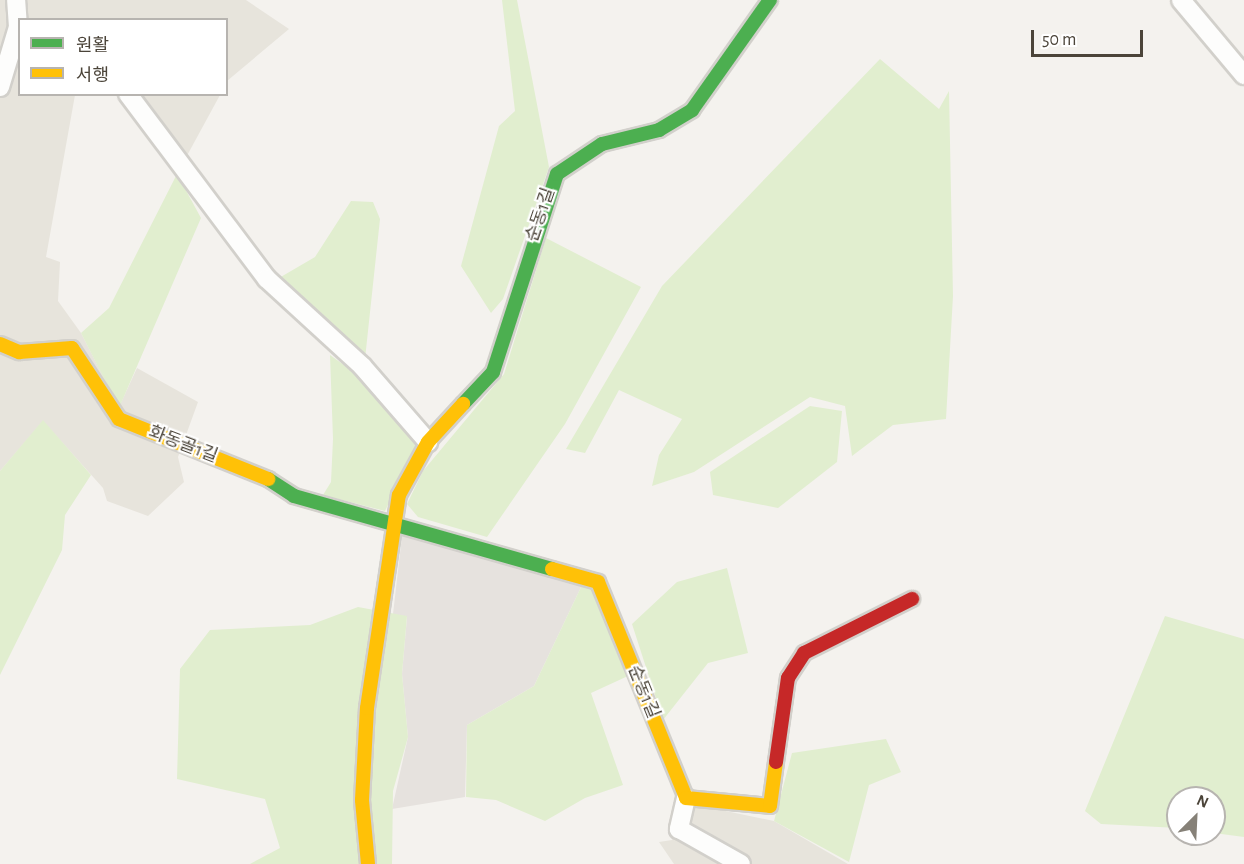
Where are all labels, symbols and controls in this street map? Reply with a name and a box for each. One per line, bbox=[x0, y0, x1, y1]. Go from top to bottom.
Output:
legend bbox=[18, 18, 228, 96]
scale bar bbox=[1034, 18, 1146, 56]
text: 50 m bbox=[1042, 31, 1076, 49]
text: 원활 bbox=[76, 37, 109, 55]
text: 서행 bbox=[76, 67, 109, 85]
street label: 순동1길 bbox=[522, 185, 560, 245]
street label: 화동골1길 bbox=[145, 422, 221, 468]
street label: 순동1길 bbox=[623, 662, 663, 722]
north arrow bbox=[1166, 786, 1226, 846]
text: N bbox=[1194, 792, 1211, 811]

